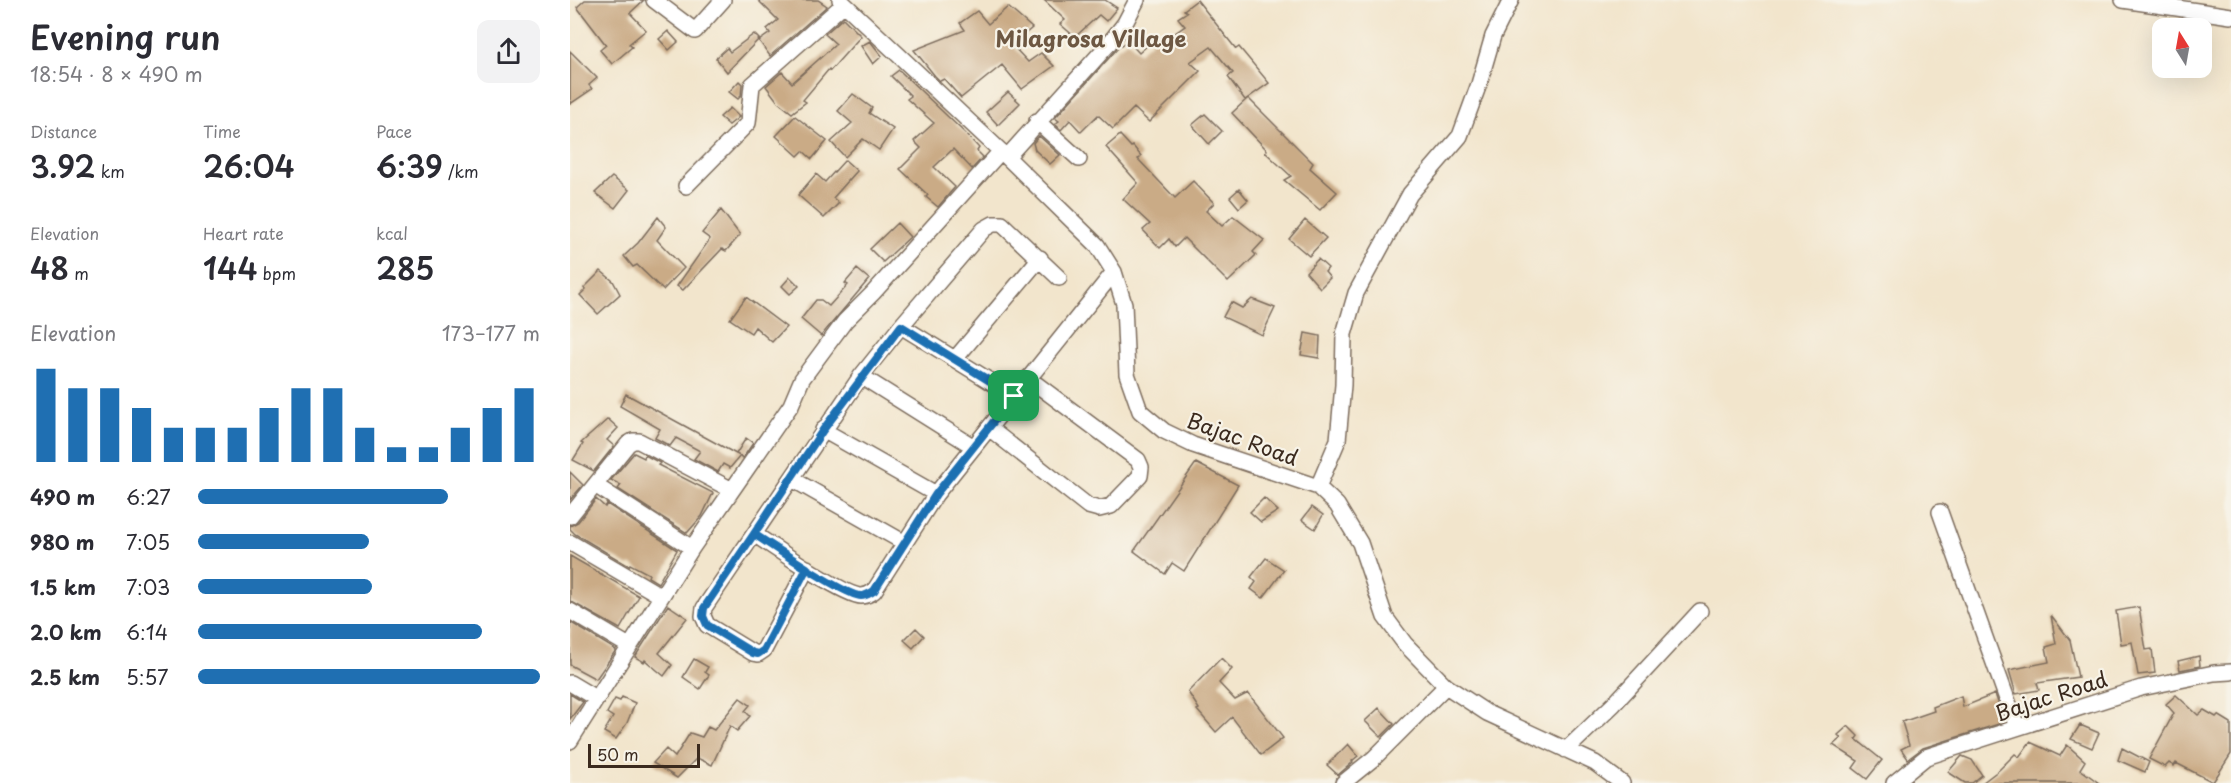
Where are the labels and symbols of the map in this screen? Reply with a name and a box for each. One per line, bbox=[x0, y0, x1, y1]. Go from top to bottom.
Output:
north arrow bbox=[2152, 18, 2212, 78]
district label: Milagrosa Village bbox=[996, 21, 1186, 54]
pin bbox=[988, 370, 1039, 421]
street label: Bajac Road bbox=[1183, 403, 1303, 473]
street label: Bajac Road bbox=[1991, 662, 2111, 728]
scale bar bbox=[588, 741, 700, 768]

